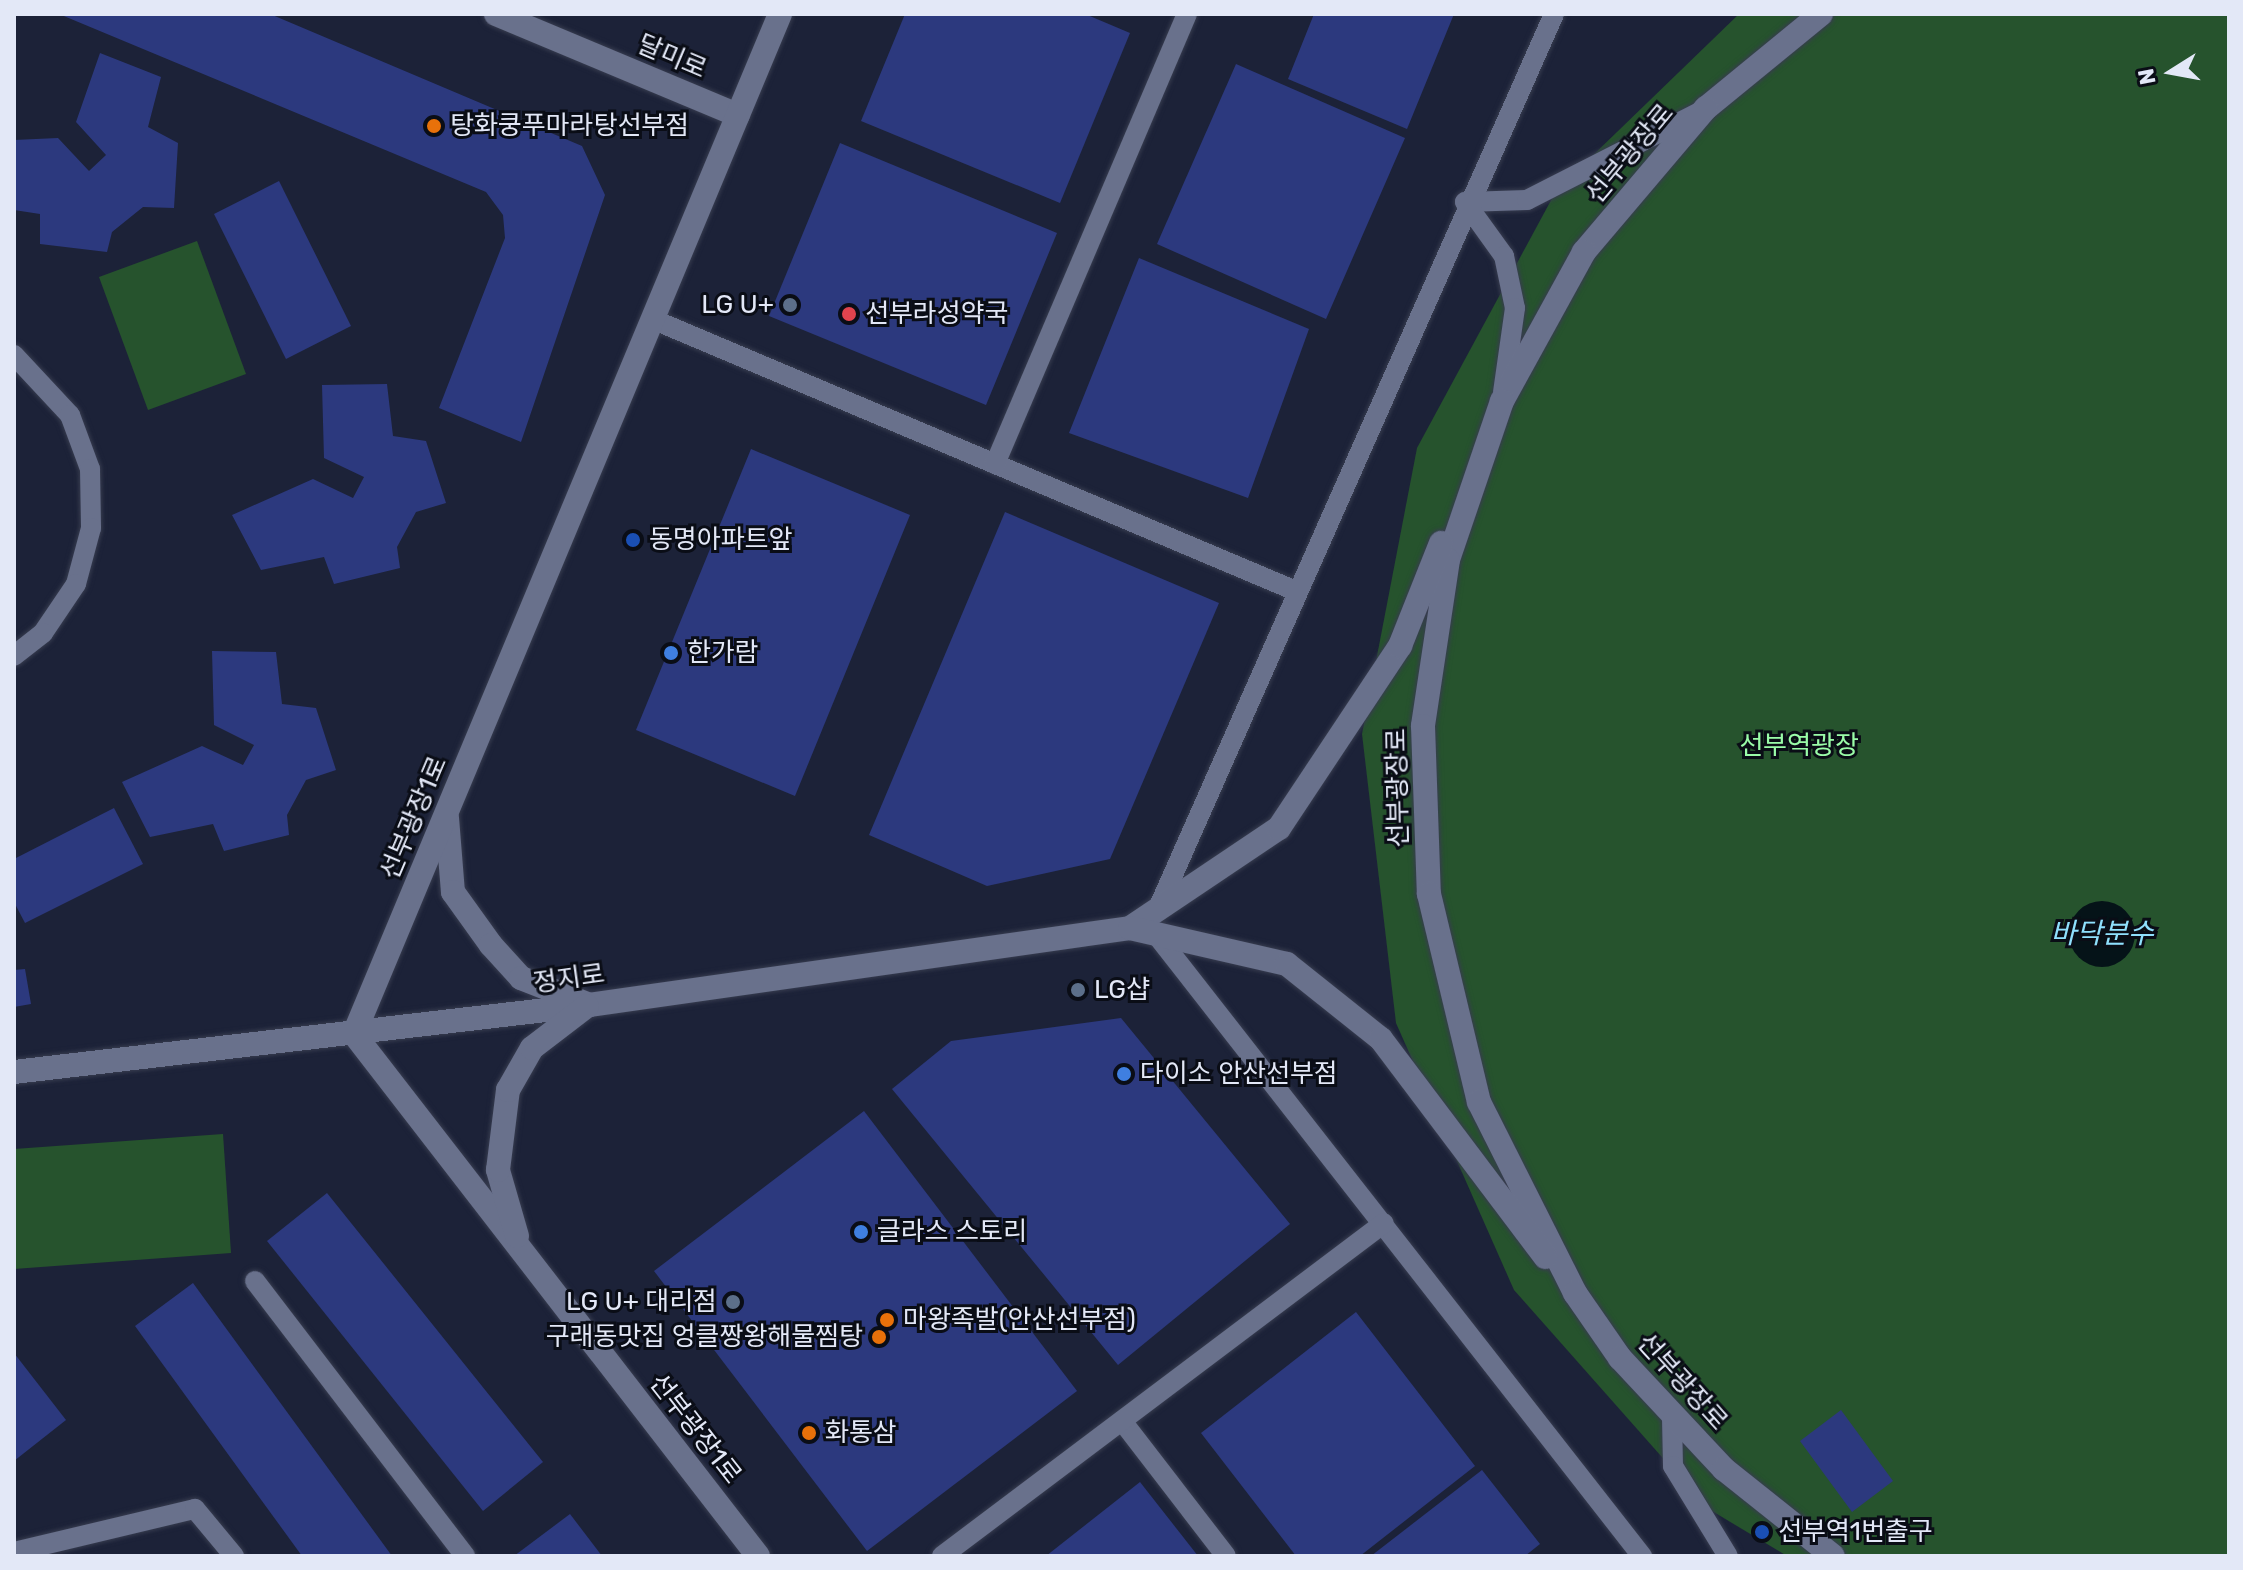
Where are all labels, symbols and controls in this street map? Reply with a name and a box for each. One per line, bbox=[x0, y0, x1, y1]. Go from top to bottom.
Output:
street label: 달미로 bbox=[633, 29, 711, 85]
north arrow bbox=[2131, 32, 2211, 112]
text: N bbox=[2132, 66, 2162, 87]
street label: 선부광장로 bbox=[1580, 98, 1680, 210]
place label: 탕화쿵푸마라탕선부점 bbox=[450, 110, 689, 142]
marker: 탕화쿵푸마라탕선부점 bbox=[425, 117, 443, 135]
place label: LG U+ bbox=[701, 289, 774, 321]
marker: LG U+ bbox=[781, 296, 799, 314]
place label: 선부라성약국 bbox=[865, 298, 1009, 330]
marker: 선부라성약국 bbox=[840, 305, 858, 323]
place label: 동명아파트앞 bbox=[649, 524, 793, 556]
marker: 동명아파트앞 bbox=[624, 531, 642, 549]
place label: 한가람 bbox=[687, 637, 759, 669]
marker: 한가람 bbox=[662, 644, 680, 662]
street label: 선부광장로 bbox=[1381, 728, 1415, 848]
park label: 선부역광장 bbox=[1739, 730, 1859, 762]
street label: 선부광장1로 bbox=[374, 752, 454, 884]
water label: 바닥분수 bbox=[2050, 917, 2154, 951]
street label: 정지로 bbox=[531, 959, 607, 999]
place label: LG샵 bbox=[1094, 974, 1150, 1006]
marker: LG샵 bbox=[1069, 981, 1087, 999]
place label: 다이소 안산선부점 bbox=[1140, 1058, 1338, 1090]
marker: 다이소 안산선부점 bbox=[1115, 1065, 1133, 1083]
place label: 글라스 스토리 bbox=[877, 1216, 1027, 1248]
marker: 글라스 스토리 bbox=[852, 1223, 870, 1241]
place label: LG U+ 대리점 bbox=[566, 1286, 717, 1318]
marker: LG U+ 대리점 bbox=[724, 1293, 742, 1311]
place label: 마왕족발(안산선부점) bbox=[903, 1304, 1136, 1336]
marker: 마왕족발(안산선부점) bbox=[878, 1311, 896, 1329]
place label: 구래동맛집 엉클짱왕해물찜탕 bbox=[546, 1321, 863, 1353]
street label: 선부광장로 bbox=[1630, 1327, 1734, 1437]
marker: 구래동맛집 엉클짱왕해물찜탕 bbox=[870, 1328, 888, 1346]
street label: 선부광장1로 bbox=[642, 1368, 748, 1490]
place label: 화통삼 bbox=[825, 1417, 897, 1449]
marker: 화통삼 bbox=[800, 1424, 818, 1442]
place label: 선부역1번출구 bbox=[1778, 1516, 1933, 1548]
marker: 선부역1번출구 bbox=[1753, 1523, 1771, 1541]

